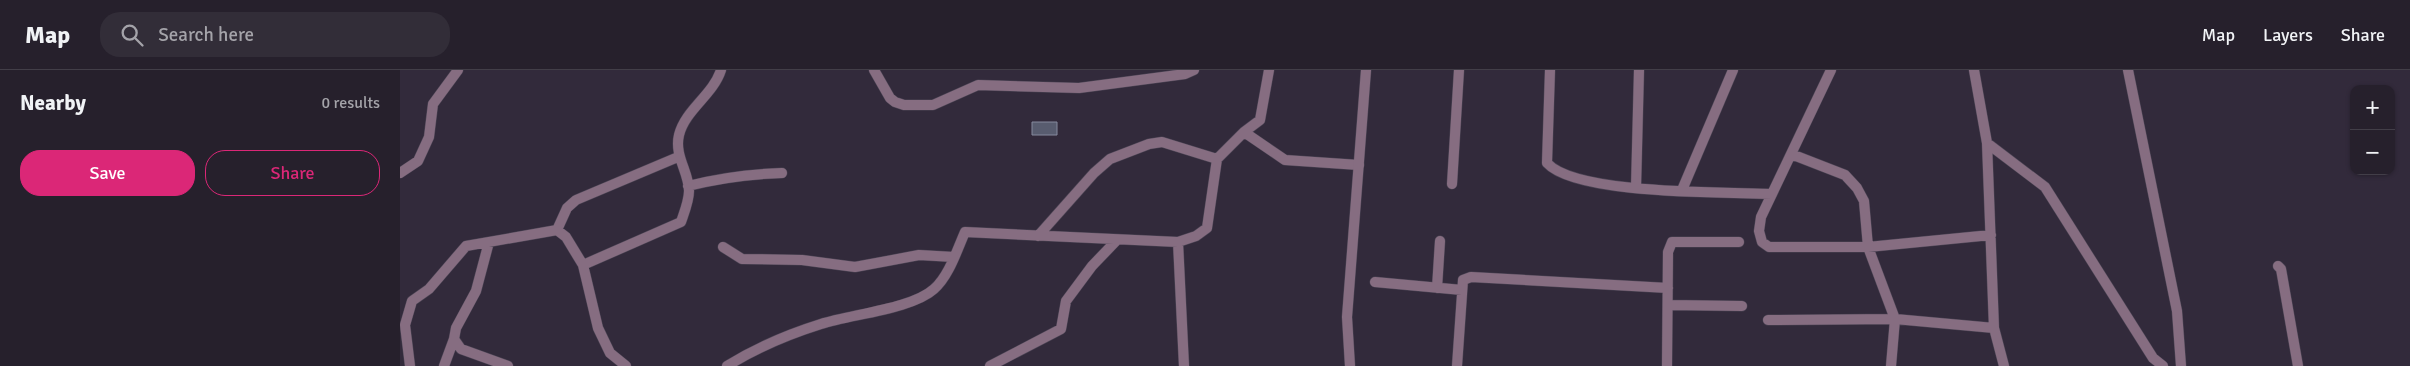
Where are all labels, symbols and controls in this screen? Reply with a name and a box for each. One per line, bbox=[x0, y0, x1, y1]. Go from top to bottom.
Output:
search box bbox=[100, 12, 450, 57]
text: Map bbox=[25, 20, 70, 50]
icon: search bbox=[118, 21, 146, 49]
text: Search here bbox=[158, 23, 254, 47]
text: Map bbox=[2202, 24, 2235, 46]
text: Layers bbox=[2263, 24, 2313, 46]
text: Share bbox=[2341, 24, 2385, 46]
map controls bbox=[2350, 85, 2395, 175]
button: + bbox=[2350, 85, 2395, 130]
text: Nearby bbox=[20, 90, 86, 116]
text: 0 results bbox=[321, 93, 380, 113]
button: − bbox=[2350, 130, 2395, 175]
button: Save bbox=[20, 150, 195, 196]
button: Share bbox=[205, 150, 380, 196]

